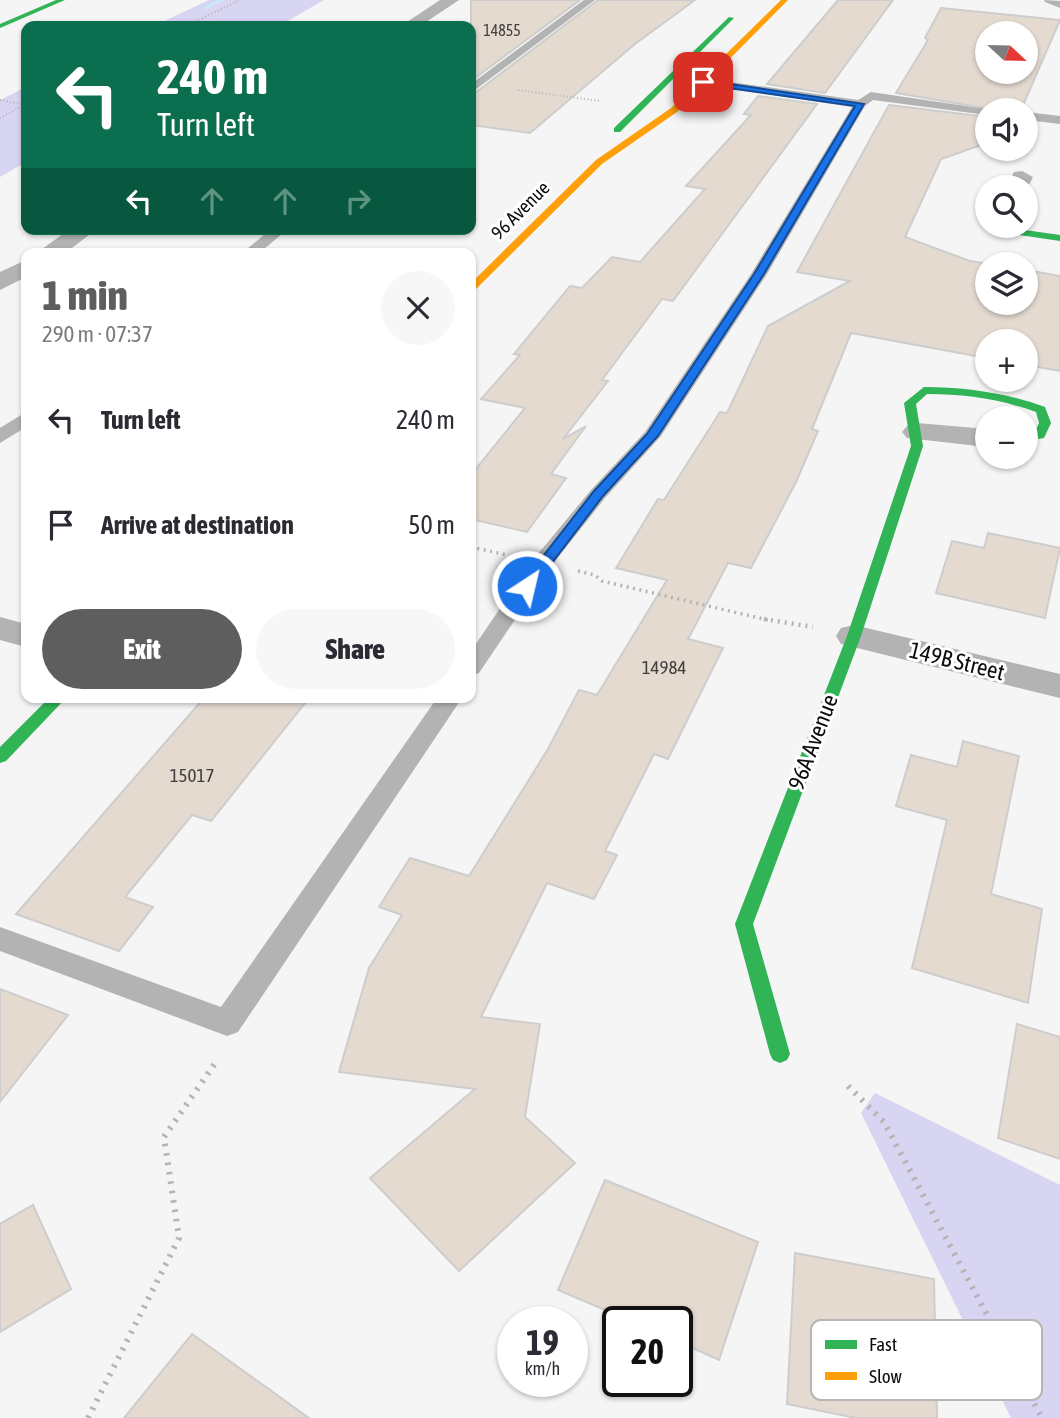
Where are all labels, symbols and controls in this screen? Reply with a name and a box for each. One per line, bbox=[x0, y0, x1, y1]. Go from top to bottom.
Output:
house number: 14855 bbox=[483, 21, 521, 39]
north arrow bbox=[975, 21, 1038, 84]
map controls bbox=[975, 21, 1038, 469]
text: 240 m bbox=[157, 48, 268, 104]
icon: left bbox=[42, 49, 133, 140]
pin bbox=[673, 52, 733, 112]
icon: arrive bbox=[684, 63, 722, 101]
button: sound bbox=[975, 98, 1038, 161]
text: Turn left bbox=[157, 106, 255, 143]
button: search bbox=[975, 175, 1038, 238]
street label: 96 Avenue bbox=[486, 176, 554, 244]
icon: left bbox=[120, 182, 158, 220]
icon: ahead bbox=[193, 182, 231, 220]
icon: ahead bbox=[266, 182, 304, 220]
icon: right bbox=[339, 182, 377, 220]
button: layers bbox=[975, 252, 1038, 315]
text: 1 min bbox=[42, 271, 128, 319]
button: close bbox=[381, 271, 455, 345]
text: 290 m · 07:37 bbox=[42, 321, 153, 347]
button: + bbox=[975, 329, 1038, 392]
icon: left bbox=[42, 401, 80, 439]
text: Turn left bbox=[101, 405, 181, 435]
text: 240 m bbox=[396, 405, 455, 435]
button: − bbox=[975, 406, 1038, 469]
icon: arrive bbox=[42, 506, 80, 544]
text: Arrive at destination bbox=[101, 510, 294, 540]
text: 50 m bbox=[408, 510, 455, 540]
position arrow bbox=[490, 549, 564, 623]
button: Exit bbox=[42, 609, 242, 689]
button: Share bbox=[256, 609, 455, 689]
street label: 149B Street bbox=[907, 637, 1007, 685]
house number: 14984 bbox=[642, 656, 686, 678]
street label: 96A Avenue bbox=[783, 691, 843, 793]
house number: 15017 bbox=[170, 764, 214, 786]
speed limit sign: 20 bbox=[602, 1306, 693, 1397]
legend bbox=[811, 1320, 1042, 1400]
text: 19 bbox=[526, 1322, 559, 1362]
text: Fast bbox=[869, 1333, 897, 1355]
text: km/h bbox=[525, 1358, 560, 1379]
text: Slow bbox=[869, 1365, 903, 1387]

